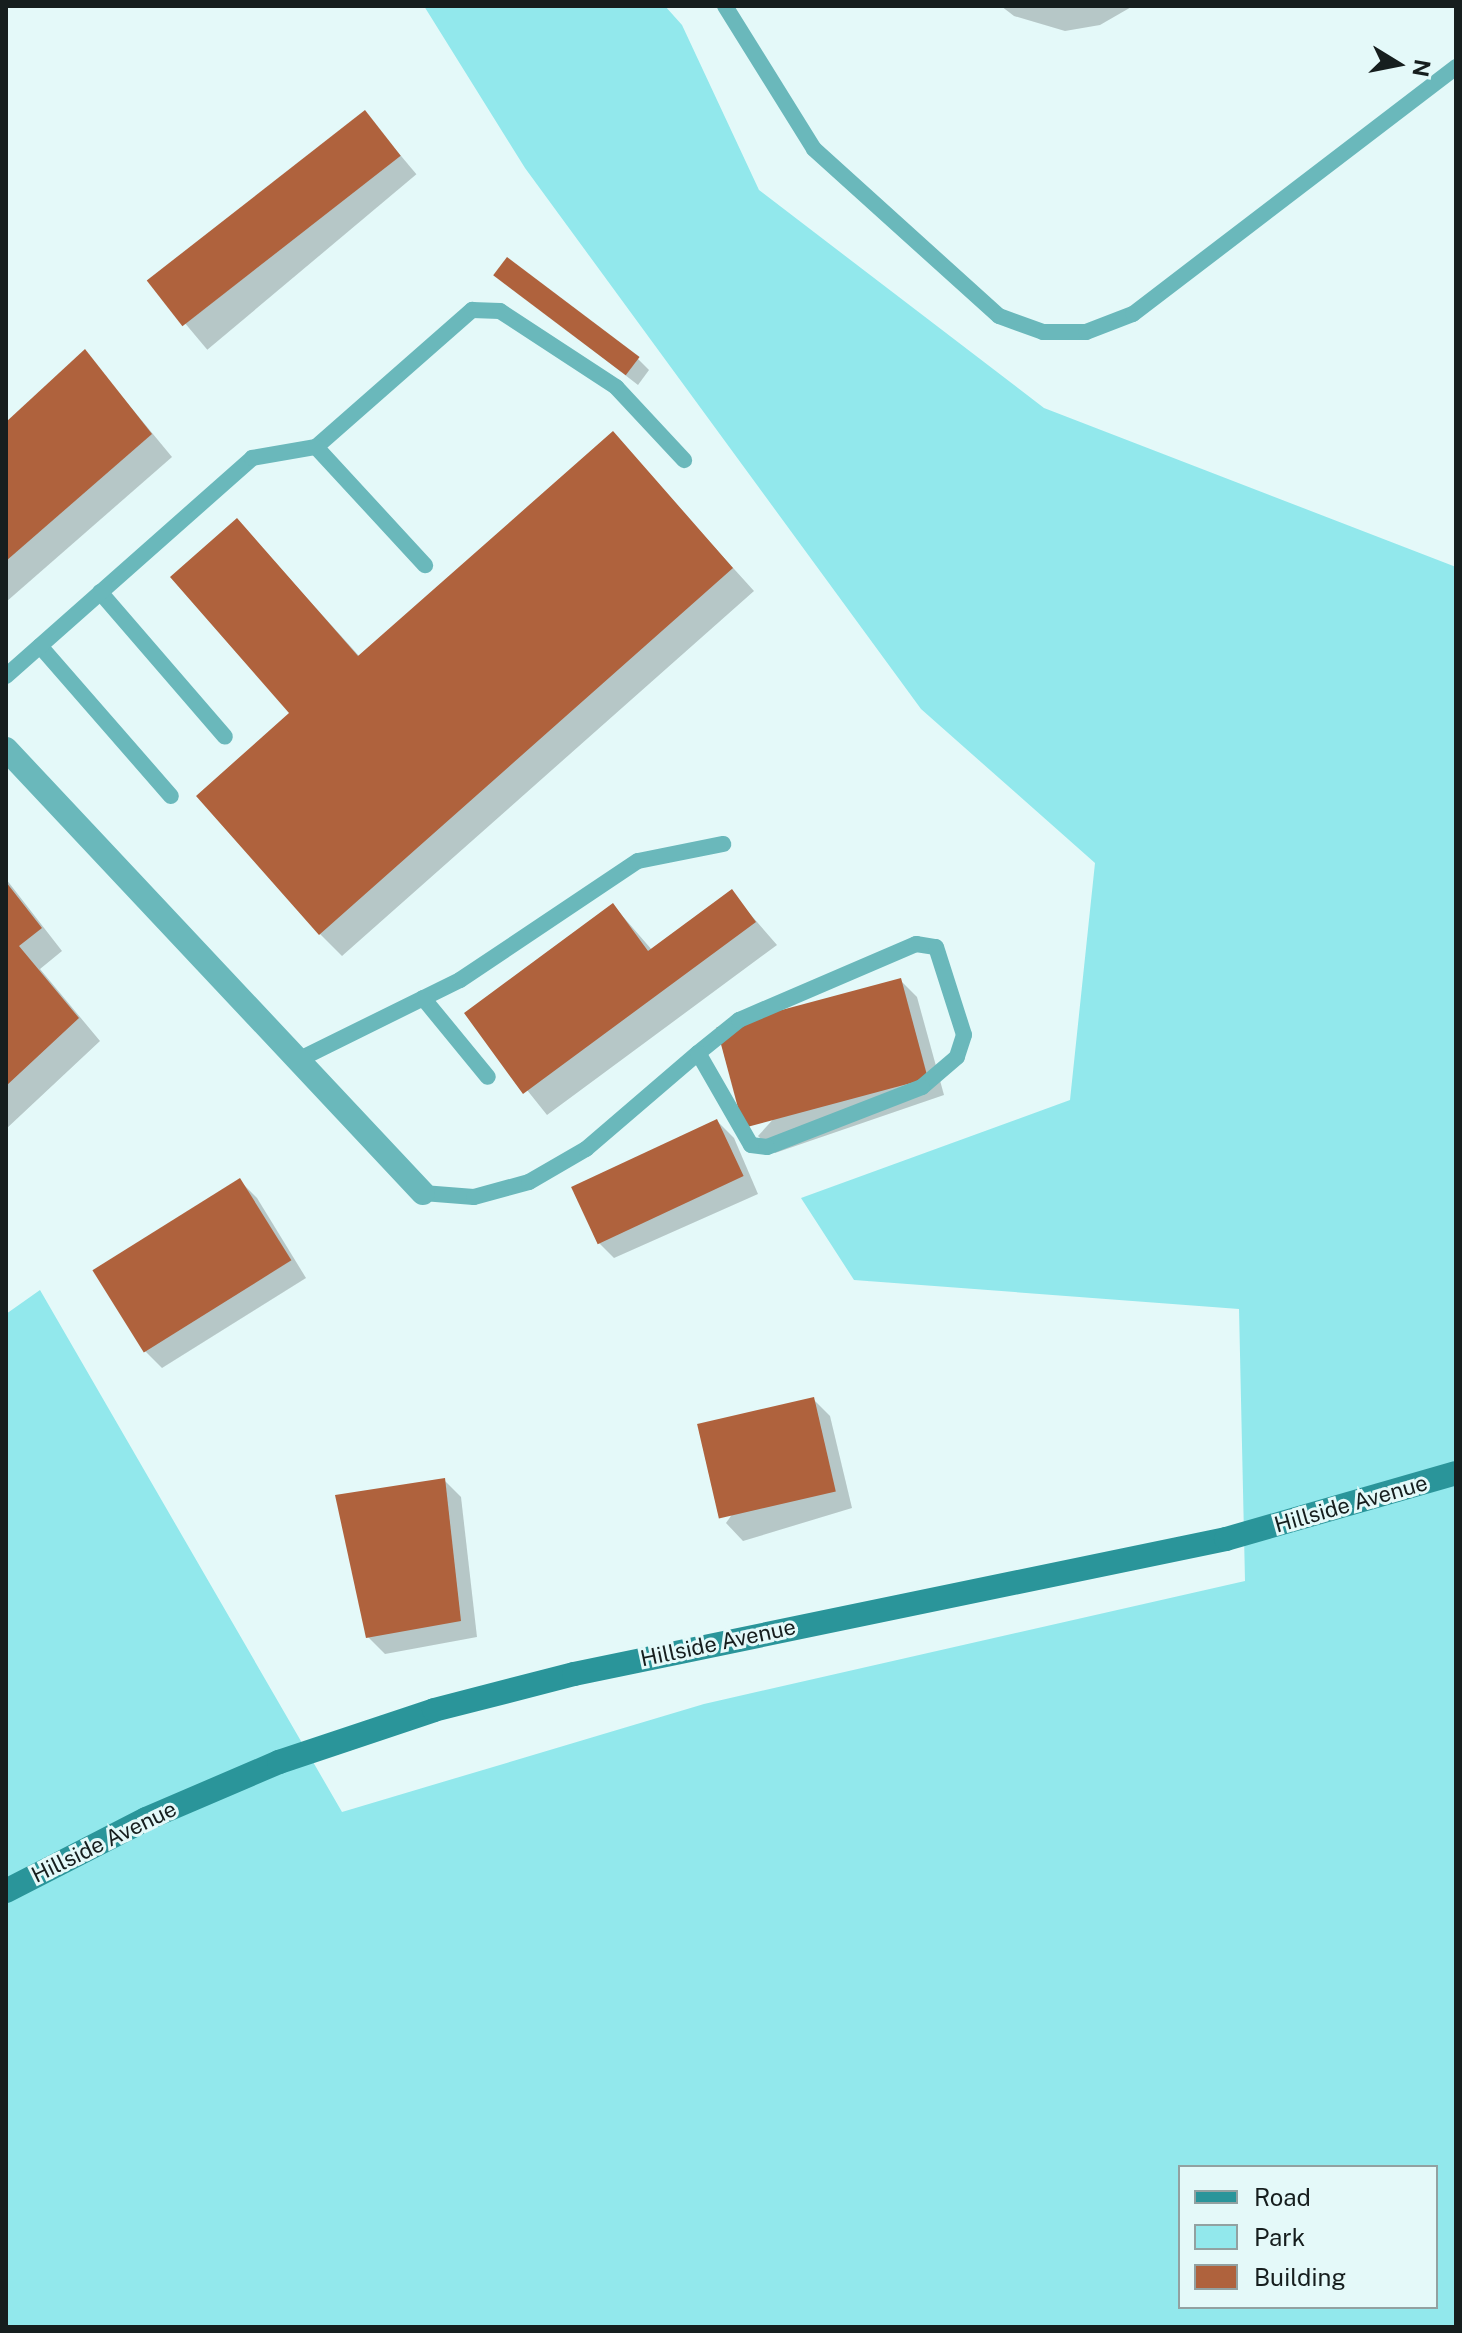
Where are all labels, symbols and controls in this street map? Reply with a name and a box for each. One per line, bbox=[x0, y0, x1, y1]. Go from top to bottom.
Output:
north arrow bbox=[1358, 24, 1438, 104]
text: N bbox=[1407, 57, 1436, 79]
street label: Hillside Avenue bbox=[1271, 1470, 1431, 1538]
street label: Hillside Avenue bbox=[638, 1614, 798, 1672]
street label: Hillside Avenue bbox=[27, 1795, 181, 1889]
legend bbox=[1178, 2165, 1438, 2309]
text: Road bbox=[1254, 2183, 1311, 2211]
text: Park bbox=[1254, 2223, 1305, 2251]
text: Building bbox=[1254, 2263, 1346, 2291]

